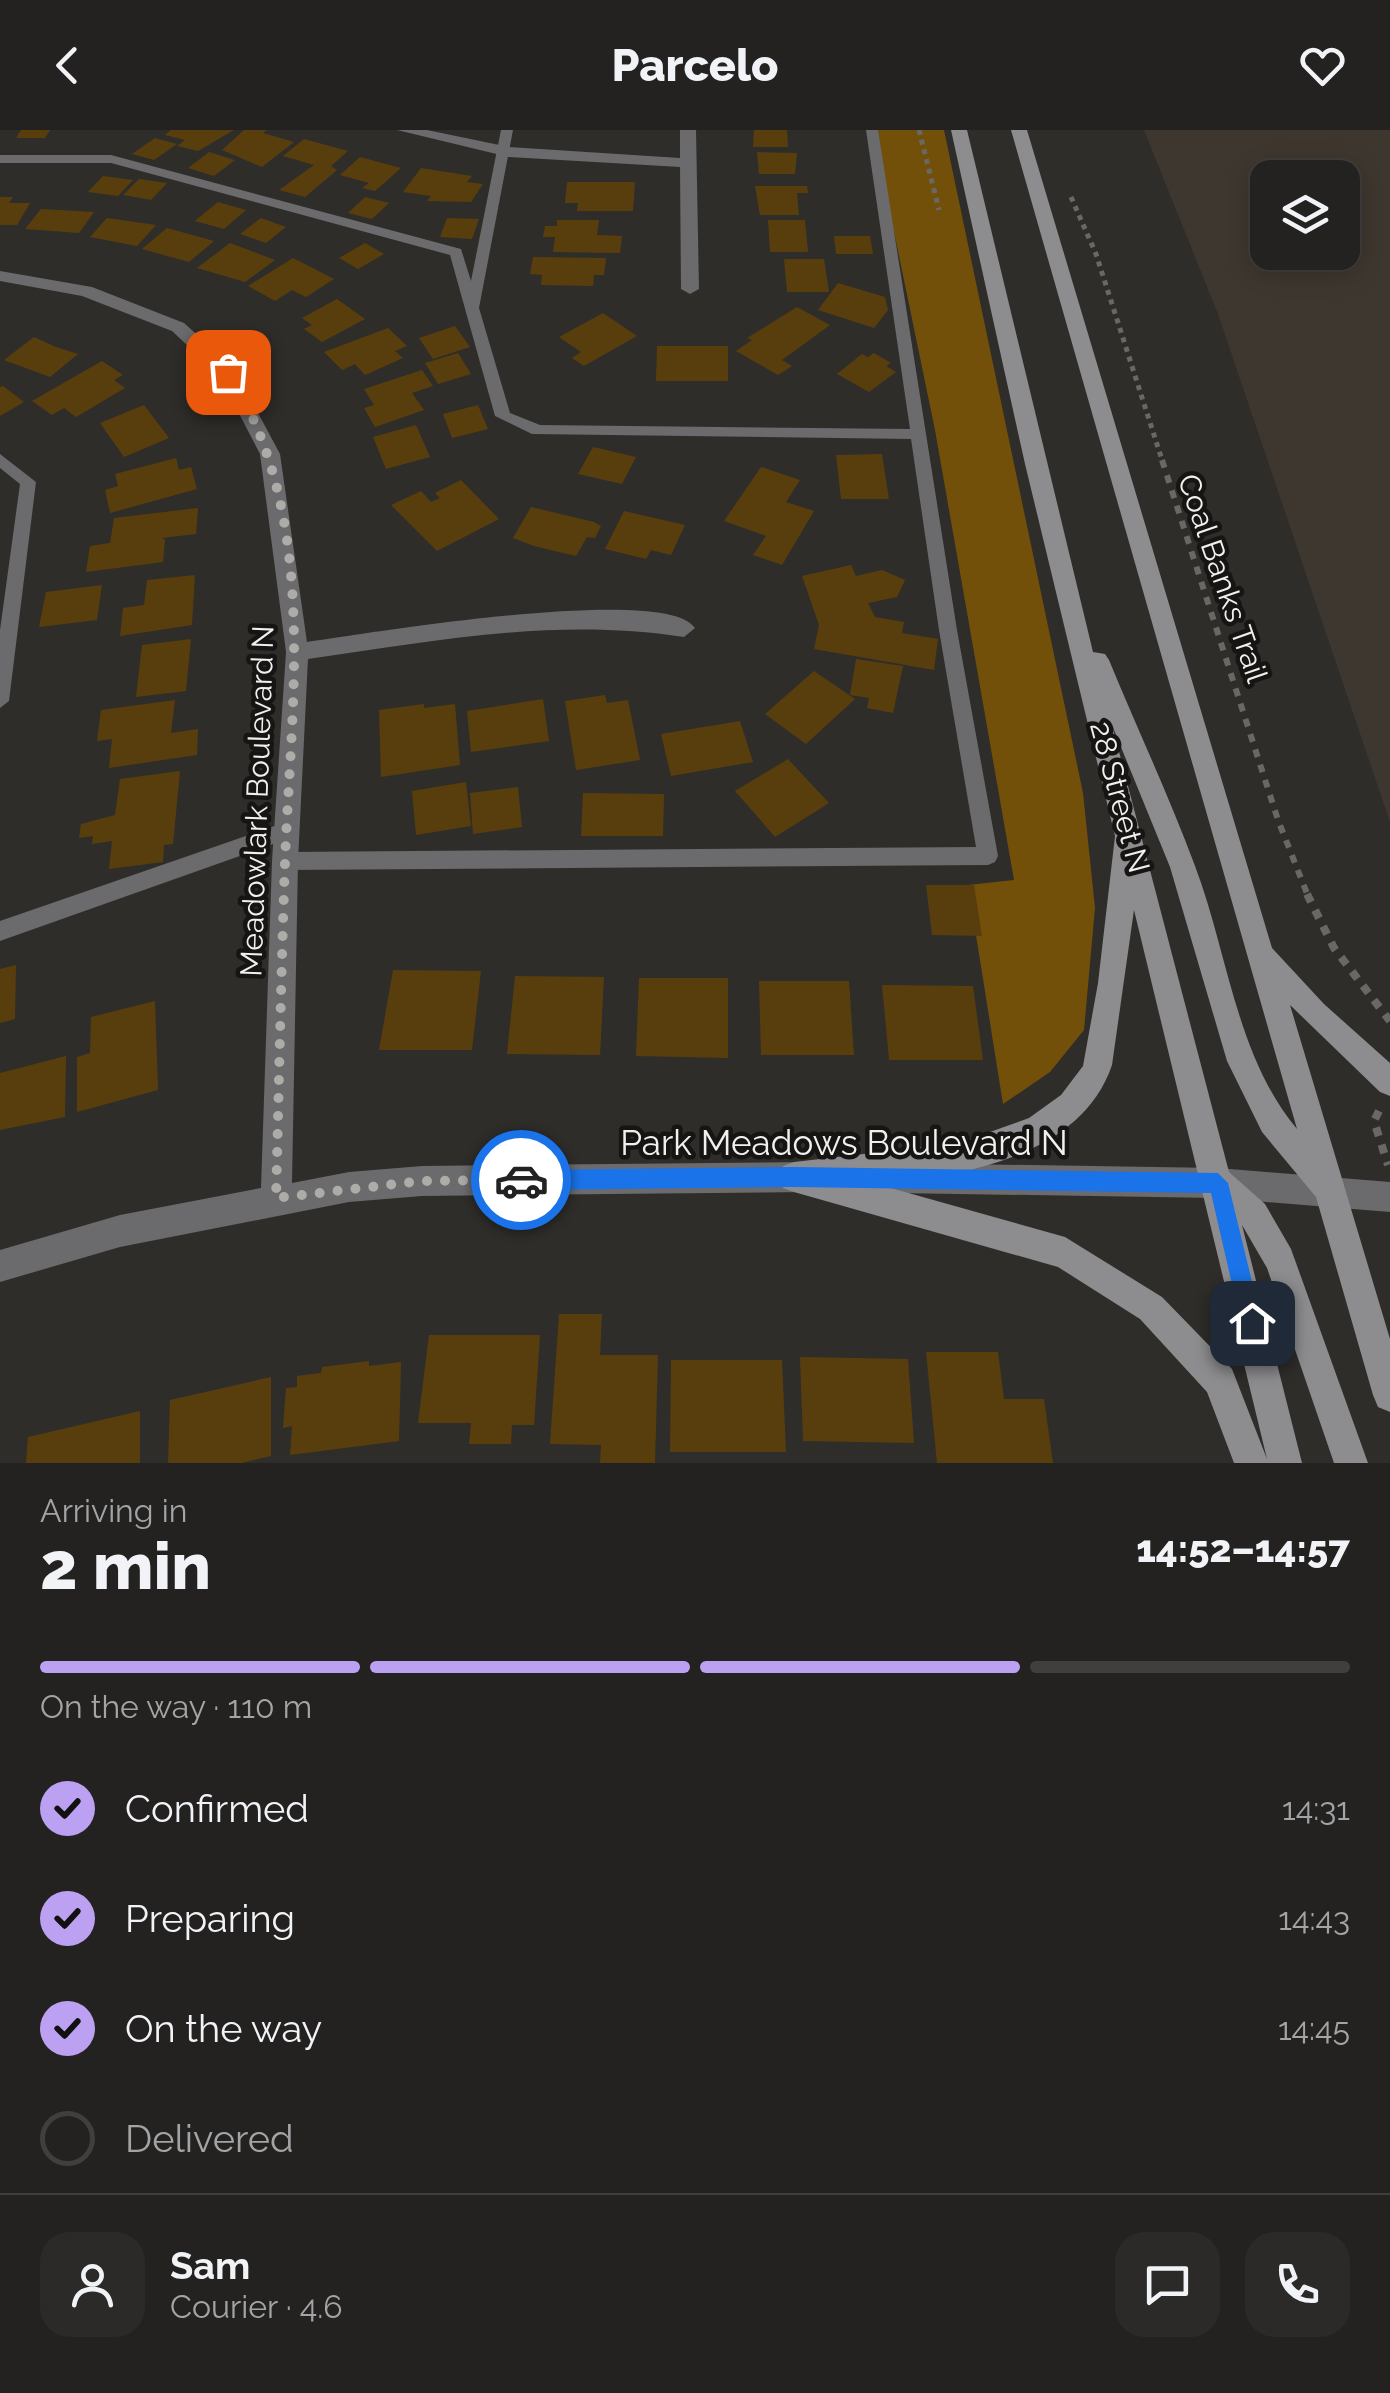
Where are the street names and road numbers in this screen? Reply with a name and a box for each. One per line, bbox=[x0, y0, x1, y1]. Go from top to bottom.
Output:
street label: Coal Banks Trail bbox=[1171, 469, 1275, 687]
street label: Meadowlark Boulevard N bbox=[233, 625, 281, 977]
street label: 28 Street N bbox=[1083, 718, 1157, 876]
street label: Park Meadows Boulevard N bbox=[620, 1122, 1068, 1163]

